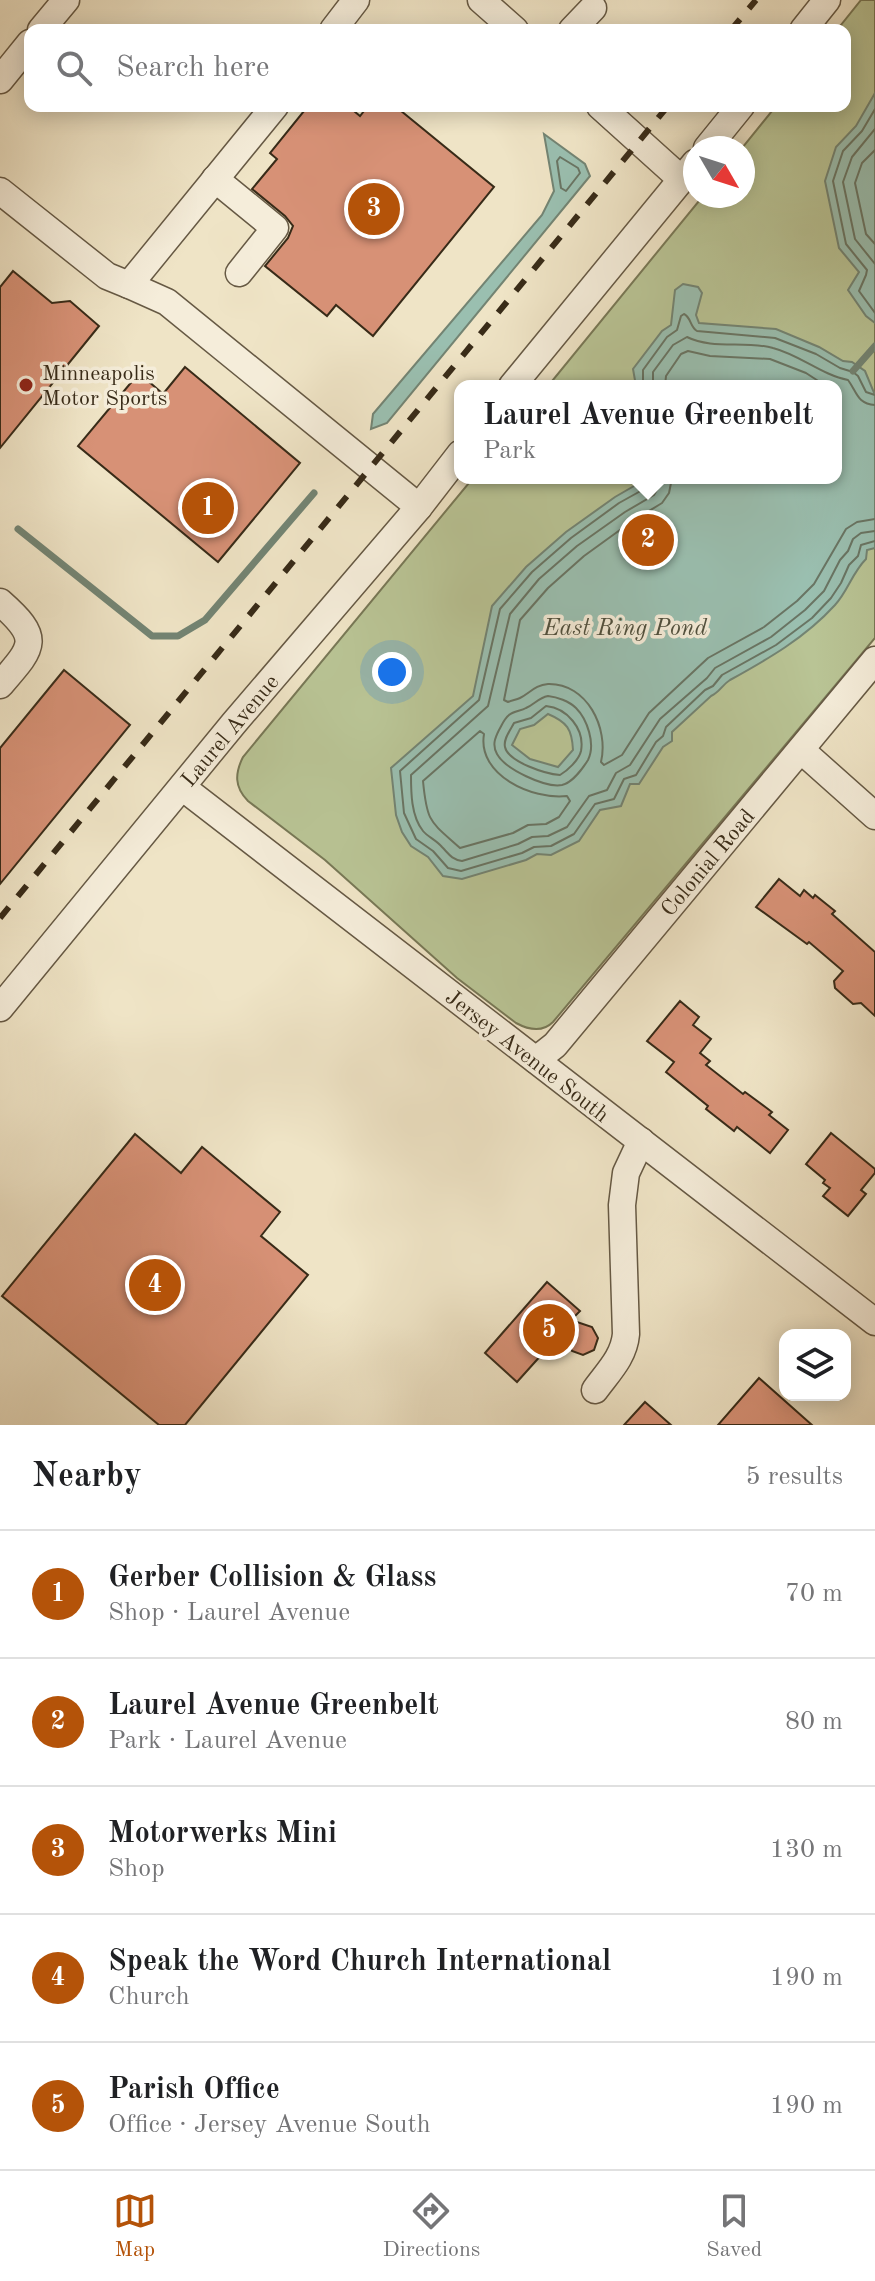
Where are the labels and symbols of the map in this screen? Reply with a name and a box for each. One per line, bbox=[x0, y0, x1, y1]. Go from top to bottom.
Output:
north arrow bbox=[683, 136, 755, 208]
pin: 3 bbox=[348, 179, 400, 239]
place label: Minneapolis Motor Sports bbox=[42, 363, 167, 410]
marker: Minneapolis Motor Sports bbox=[17, 376, 35, 394]
pin: 1 bbox=[182, 478, 234, 538]
pin: 2 bbox=[622, 510, 674, 570]
water label: East Ring Pond bbox=[542, 617, 708, 641]
your location bbox=[372, 652, 412, 692]
street label: Laurel Avenue bbox=[178, 671, 283, 791]
street label: Colonial Road bbox=[658, 806, 759, 921]
street label: Jersey Avenue South bbox=[441, 986, 613, 1127]
pin: 4 bbox=[129, 1255, 181, 1315]
pin: 5 bbox=[523, 1300, 575, 1360]

